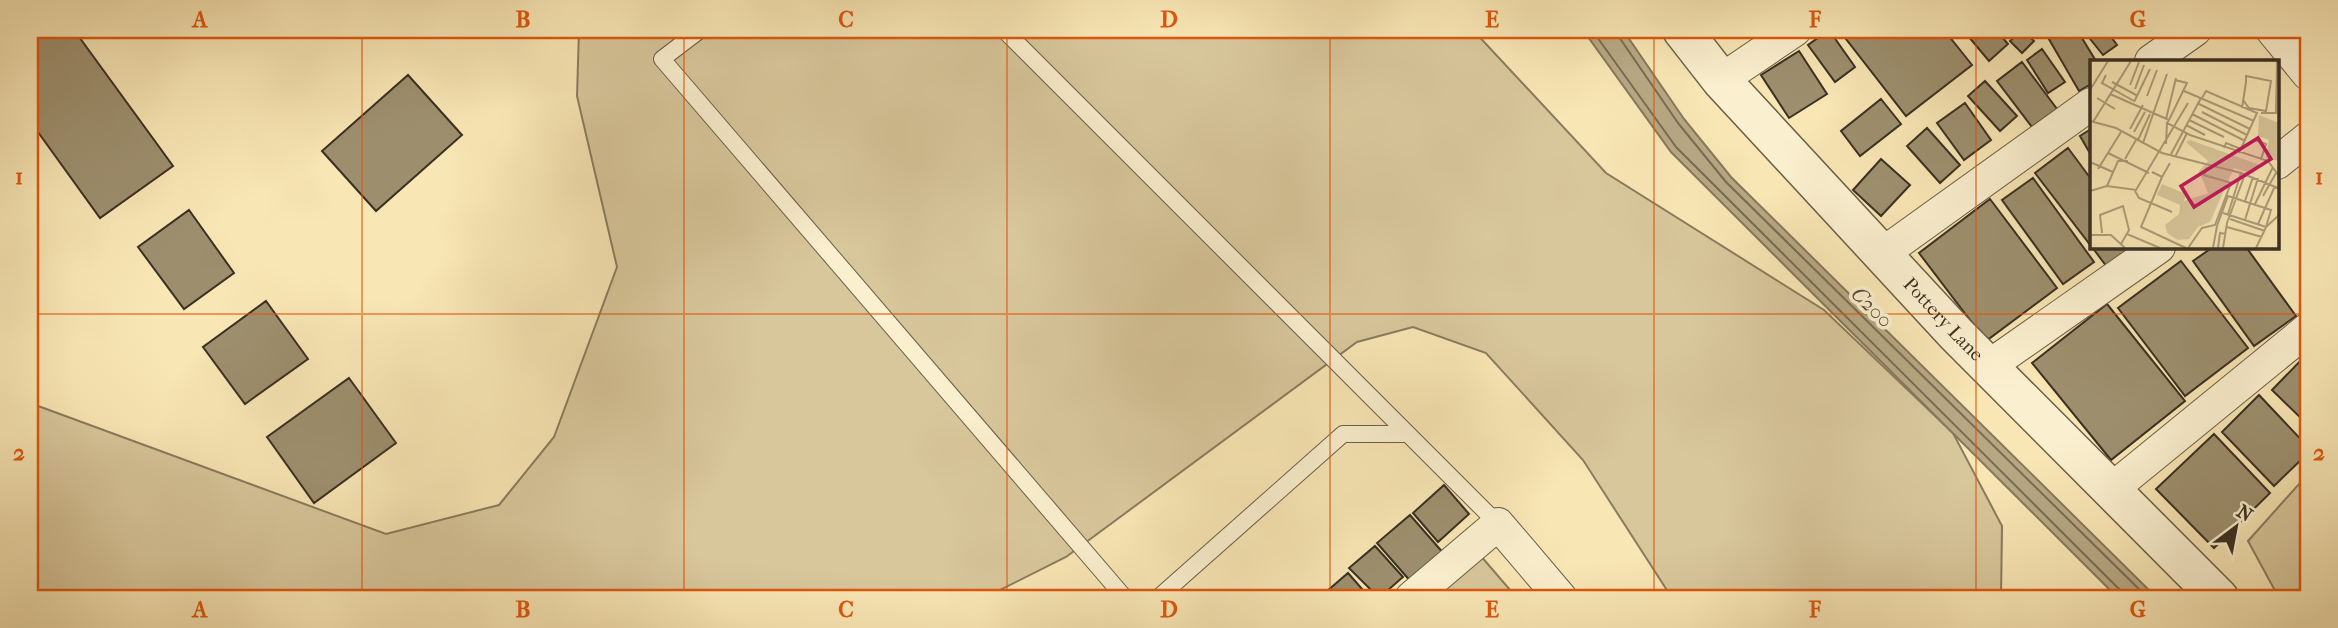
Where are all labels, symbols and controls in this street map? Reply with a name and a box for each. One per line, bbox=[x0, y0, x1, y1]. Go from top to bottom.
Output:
text: A bbox=[191, 6, 209, 33]
text: B bbox=[516, 6, 531, 33]
text: C bbox=[838, 6, 854, 33]
text: D bbox=[1160, 6, 1178, 33]
text: E bbox=[1485, 6, 1499, 33]
text: F bbox=[1808, 6, 1822, 33]
text: G bbox=[2130, 6, 2146, 33]
inset map bbox=[2090, 60, 2278, 248]
text: 1 bbox=[15, 163, 23, 190]
text: 1 bbox=[2315, 163, 2323, 190]
street label: Pottery Lane bbox=[1899, 273, 1988, 366]
water label: C200 bbox=[1846, 281, 1898, 333]
text: 2 bbox=[13, 439, 25, 466]
text: 2 bbox=[2313, 439, 2325, 466]
north arrow bbox=[2202, 491, 2272, 562]
text: N bbox=[2233, 500, 2257, 527]
text: A bbox=[191, 596, 209, 623]
text: B bbox=[516, 596, 531, 623]
text: C bbox=[838, 596, 854, 623]
text: D bbox=[1160, 596, 1178, 623]
text: E bbox=[1485, 596, 1499, 623]
text: F bbox=[1808, 596, 1822, 623]
text: G bbox=[2130, 596, 2146, 623]

